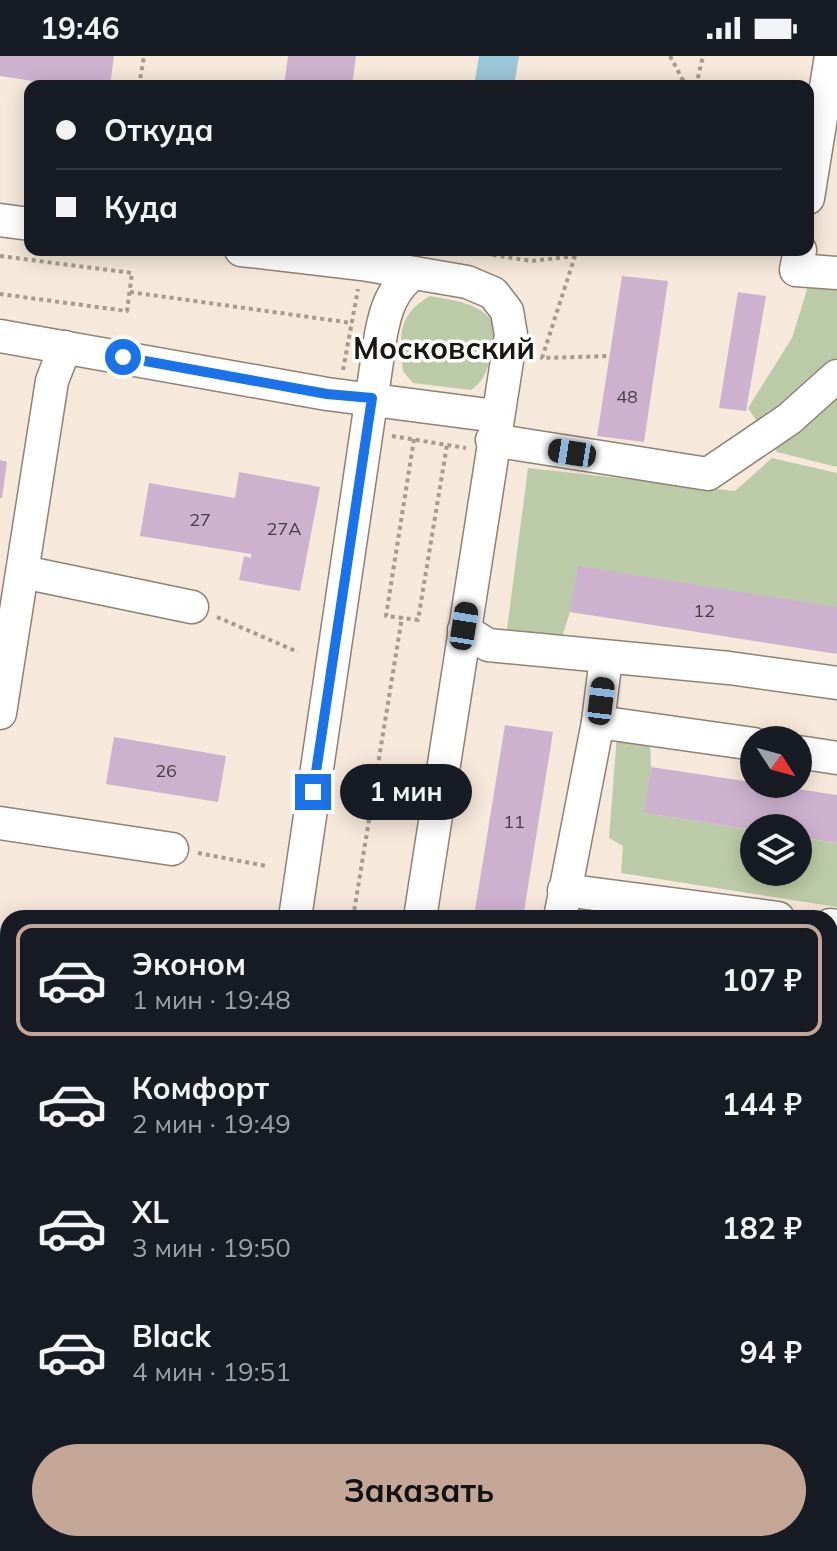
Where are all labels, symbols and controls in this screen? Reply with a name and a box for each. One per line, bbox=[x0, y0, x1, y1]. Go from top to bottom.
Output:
text: 19:46 bbox=[40, 9, 119, 47]
text: Откуда bbox=[104, 111, 214, 149]
text: Куда bbox=[104, 188, 178, 226]
district label: Московский bbox=[353, 329, 535, 367]
route start bbox=[105, 339, 141, 375]
house number: 48 bbox=[616, 385, 638, 408]
car bbox=[546, 437, 598, 469]
house number: 27 bbox=[189, 508, 211, 531]
house number: 27А bbox=[267, 517, 301, 540]
house number: 12 bbox=[693, 599, 715, 622]
car bbox=[448, 600, 480, 652]
car bbox=[586, 676, 616, 726]
north arrow bbox=[740, 726, 812, 798]
map controls bbox=[740, 726, 812, 886]
house number: 26 bbox=[155, 759, 177, 782]
callout: 1 мин bbox=[341, 764, 473, 820]
route end bbox=[295, 774, 331, 810]
text: 1 мин bbox=[370, 775, 442, 808]
house number: 11 bbox=[503, 810, 525, 833]
button: layers bbox=[740, 814, 812, 886]
icon: car bbox=[36, 944, 108, 1016]
text: Эконом bbox=[132, 945, 246, 983]
text: 107 ₽ bbox=[722, 961, 802, 999]
text: 1 мин · 19:48 bbox=[132, 983, 291, 1016]
icon: car bbox=[36, 1068, 108, 1140]
text: Комфорт bbox=[132, 1069, 269, 1107]
text: 144 ₽ bbox=[722, 1085, 802, 1123]
text: 2 мин · 19:49 bbox=[132, 1107, 291, 1140]
icon: car bbox=[36, 1192, 108, 1264]
text: XL bbox=[132, 1193, 169, 1231]
text: 182 ₽ bbox=[722, 1209, 802, 1247]
text: 3 мин · 19:50 bbox=[132, 1231, 291, 1264]
icon: car bbox=[36, 1316, 108, 1388]
text: Black bbox=[132, 1317, 211, 1355]
text: 94 ₽ bbox=[740, 1333, 802, 1371]
text: 4 мин · 19:51 bbox=[132, 1355, 291, 1388]
button: Заказать bbox=[32, 1444, 806, 1536]

